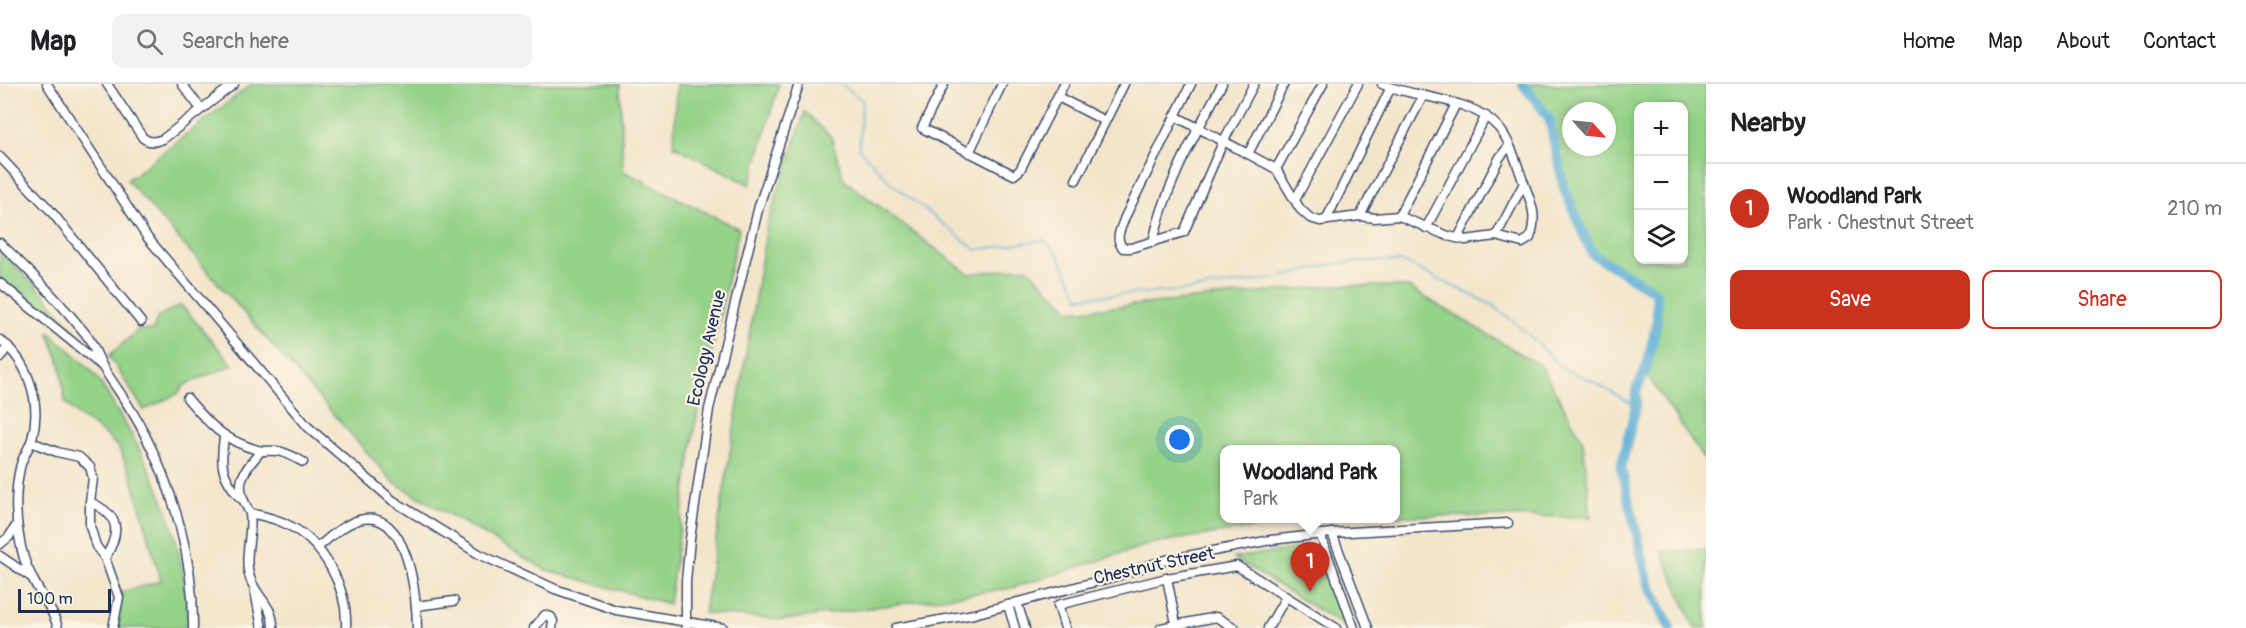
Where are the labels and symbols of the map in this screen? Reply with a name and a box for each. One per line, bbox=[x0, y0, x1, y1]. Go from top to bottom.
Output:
north arrow bbox=[1562, 102, 1616, 156]
street label: Ecology Avenue bbox=[683, 288, 732, 408]
your location bbox=[1165, 425, 1194, 454]
street label: Chestnut Street bbox=[1091, 542, 1217, 590]
pin: 1 bbox=[1290, 542, 1330, 592]
scale bar bbox=[18, 586, 111, 614]

